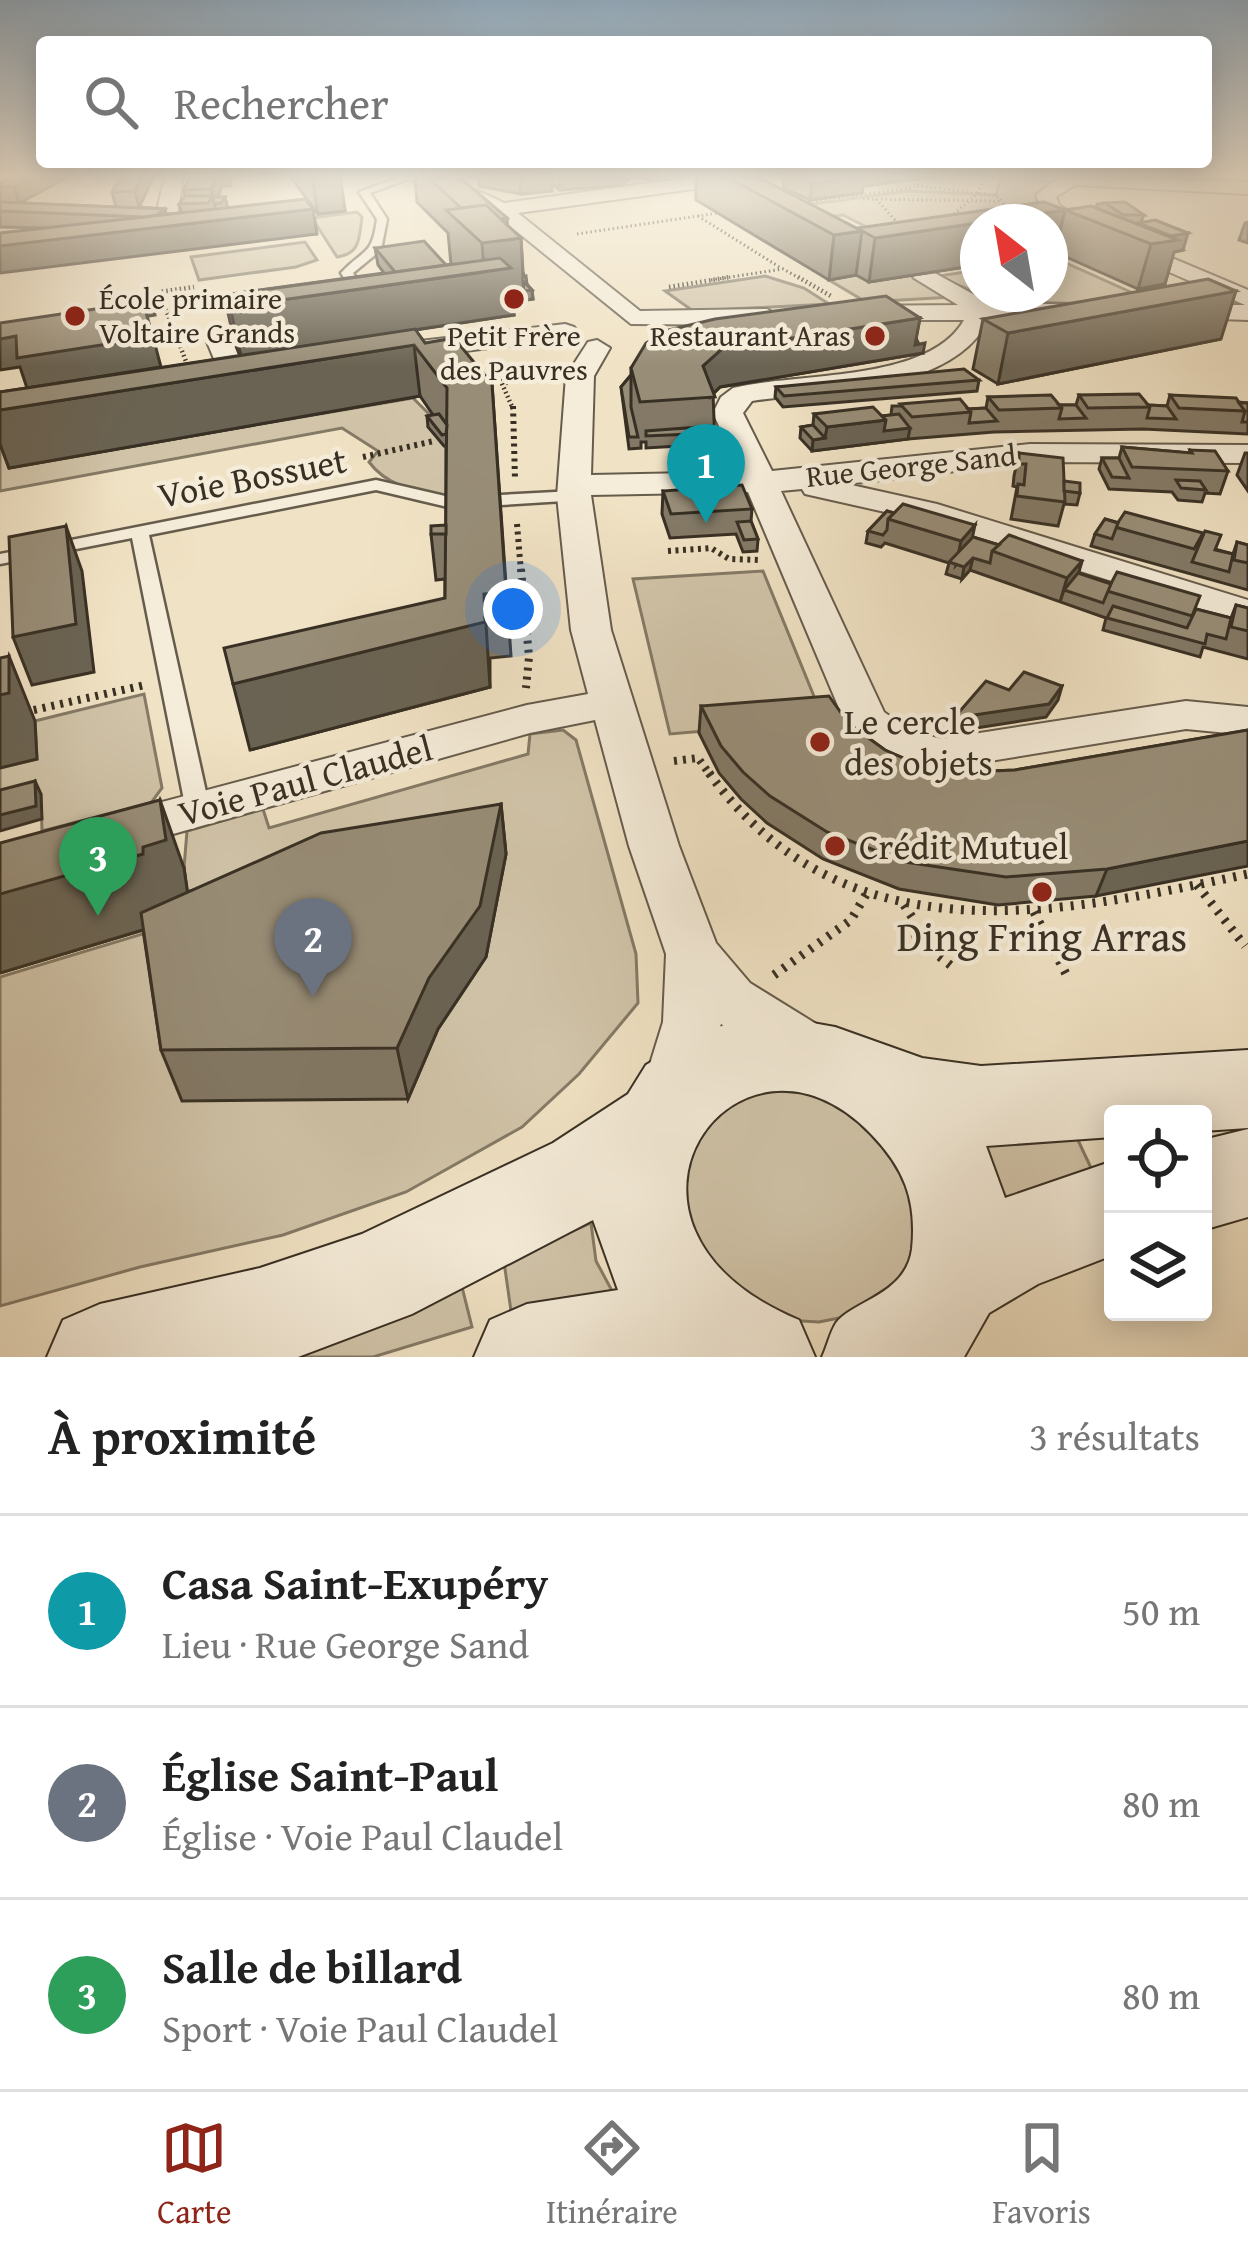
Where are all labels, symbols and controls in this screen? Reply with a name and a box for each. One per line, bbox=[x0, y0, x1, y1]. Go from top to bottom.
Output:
search box bbox=[36, 36, 1212, 168]
icon: search bbox=[78, 69, 144, 135]
text: Rechercher bbox=[174, 70, 389, 135]
north arrow bbox=[960, 204, 1068, 312]
place label: École primaire Voltaire Grands bbox=[99, 276, 295, 354]
marker: Petit Frère des Pauvres bbox=[501, 286, 527, 312]
marker: École primaire Voltaire Grands bbox=[62, 303, 88, 329]
place label: Petit Frère des Pauvres bbox=[440, 313, 588, 391]
place label: Restaurant Aras bbox=[650, 313, 851, 357]
marker: Restaurant Aras bbox=[862, 323, 888, 349]
pin: 1 bbox=[667, 424, 745, 523]
street label: Voie Bossuet bbox=[153, 432, 351, 521]
street label: Rue George Sand bbox=[804, 432, 1018, 498]
your location bbox=[483, 579, 543, 639]
place label: Le cercle des objets bbox=[844, 694, 993, 788]
street label: Voie Paul Claudel bbox=[172, 720, 438, 839]
marker: Le cercle des objets bbox=[807, 729, 833, 755]
pin: 3 bbox=[59, 817, 137, 916]
place label: Crédit Mutuel bbox=[859, 819, 1068, 872]
marker: Crédit Mutuel bbox=[822, 833, 848, 859]
marker: Ding Fring Arras bbox=[1029, 879, 1055, 905]
pin: 2 bbox=[274, 898, 352, 997]
place label: Ding Fring Arras bbox=[897, 905, 1187, 966]
map controls bbox=[1104, 1105, 1212, 1321]
button: locate bbox=[1104, 1105, 1212, 1213]
button: layers bbox=[1104, 1213, 1212, 1321]
text: À proximité bbox=[48, 1398, 316, 1473]
text: 3 résultats bbox=[1029, 1407, 1200, 1464]
text: Casa Saint-Exupéry bbox=[162, 1550, 548, 1615]
text: 1 bbox=[77, 1582, 97, 1639]
text: 50 m bbox=[1122, 1582, 1200, 1639]
text: Lieu · Rue George Sand bbox=[162, 1615, 529, 1672]
text: Église Saint-Paul bbox=[162, 1742, 499, 1807]
text: 2 bbox=[77, 1774, 97, 1831]
text: 80 m bbox=[1122, 1774, 1200, 1831]
text: Église · Voie Paul Claudel bbox=[162, 1807, 563, 1864]
text: Salle de billard bbox=[162, 1934, 462, 1999]
text: 3 bbox=[77, 1966, 97, 2023]
text: 80 m bbox=[1122, 1966, 1200, 2023]
text: Sport · Voie Paul Claudel bbox=[162, 1999, 558, 2056]
tab: Carte bbox=[157, 2115, 232, 2235]
tab: Itinéraire bbox=[546, 2115, 678, 2235]
tab: Favoris bbox=[992, 2115, 1091, 2235]

